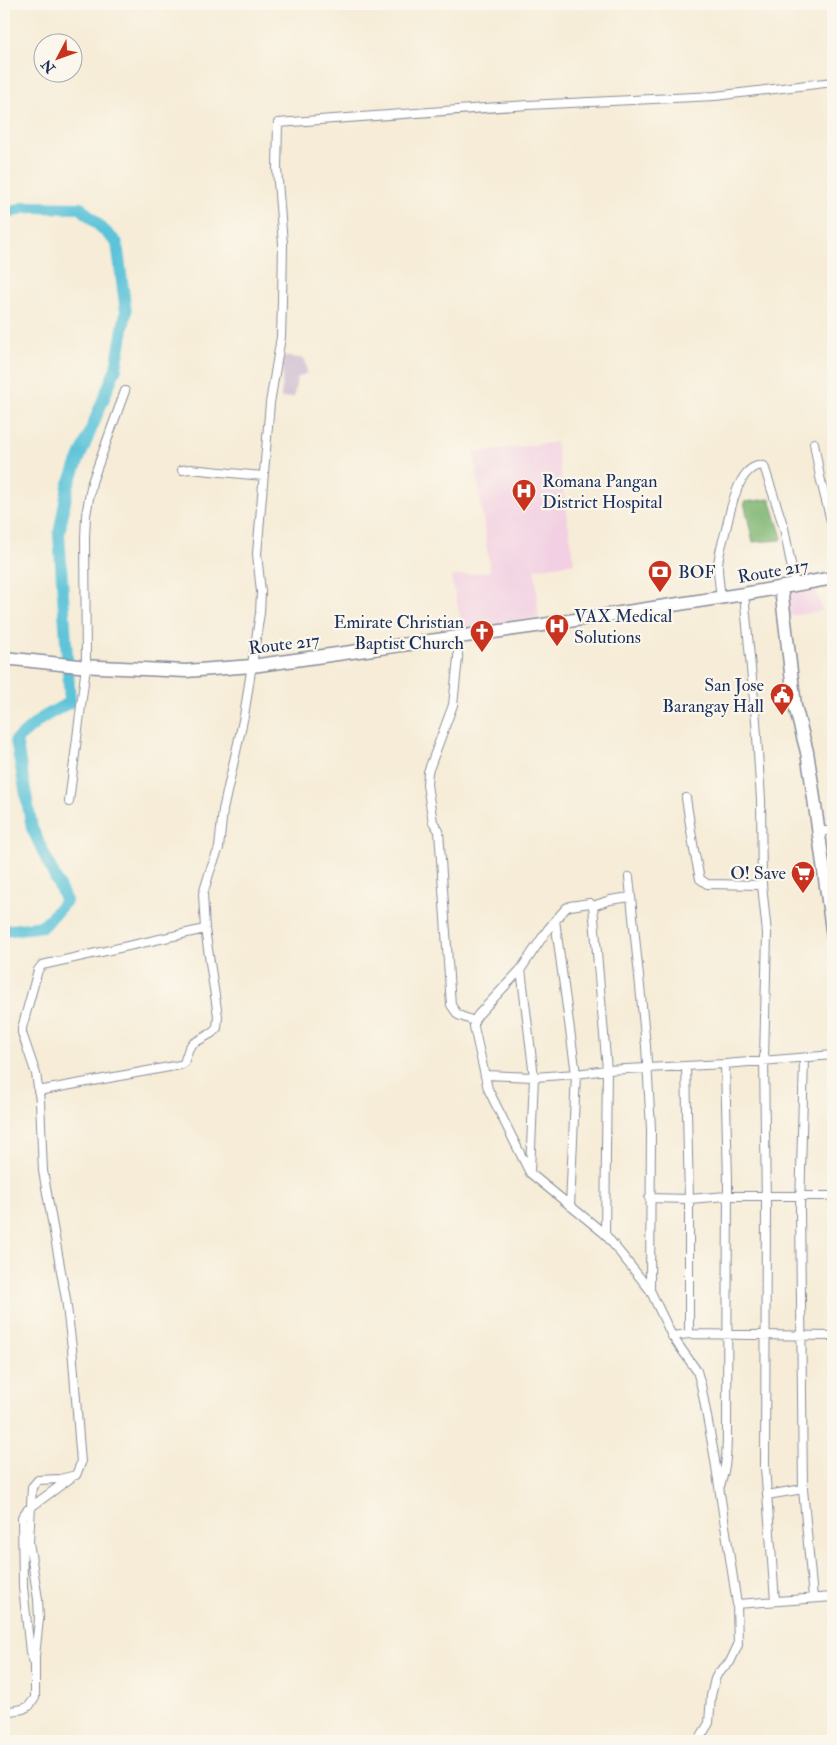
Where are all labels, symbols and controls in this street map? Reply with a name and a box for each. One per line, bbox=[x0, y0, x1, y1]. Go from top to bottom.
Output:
north arrow bbox=[32, 32, 82, 82]
text: N bbox=[38, 56, 60, 77]
place label: Romana Pangan District Hospital bbox=[542, 470, 663, 514]
hospital icon: Romana Pangan District Hospital bbox=[511, 478, 537, 512]
street label: Route 217 bbox=[736, 554, 810, 589]
bank icon: BOF bbox=[647, 559, 673, 593]
place label: BOF bbox=[678, 561, 716, 584]
place label: VAX Medical Solutions bbox=[574, 605, 673, 649]
place label: Emirate Christian Baptist Church bbox=[333, 611, 465, 655]
hospital icon: VAX Medical Solutions bbox=[544, 613, 570, 647]
church icon: Emirate Christian Baptist Church bbox=[469, 619, 495, 653]
street label: Route 217 bbox=[247, 629, 321, 660]
place label: San Jose Barangay Hall bbox=[662, 674, 764, 718]
public building icon: San Jose Barangay Hall bbox=[769, 682, 795, 716]
supermarket icon: O! Save bbox=[790, 860, 816, 894]
place label: O! Save bbox=[730, 862, 786, 885]

